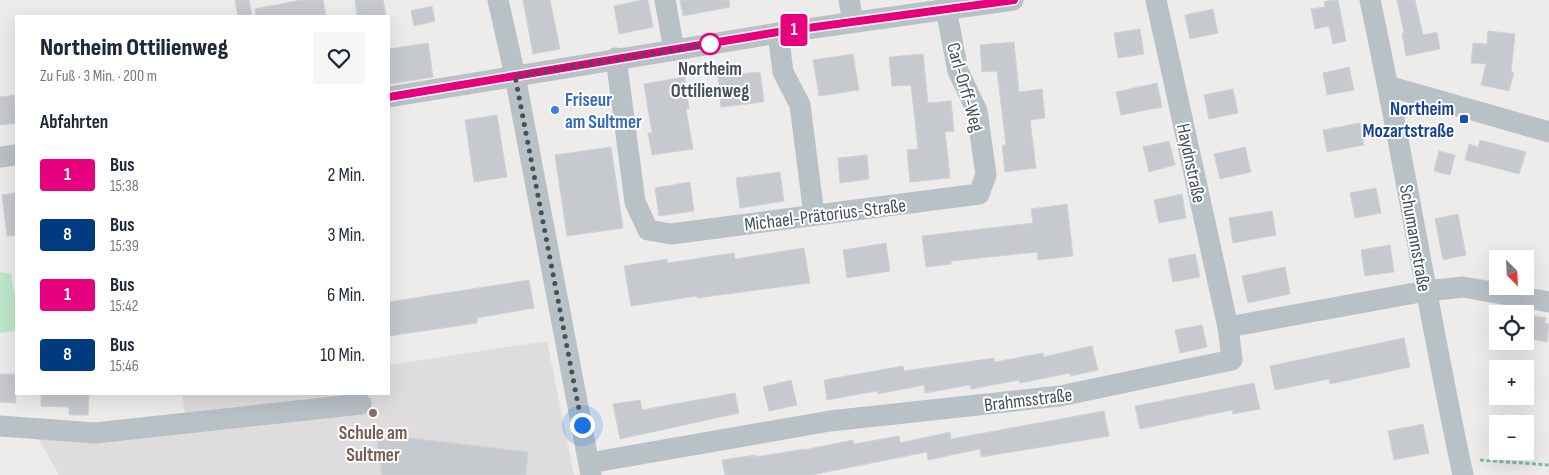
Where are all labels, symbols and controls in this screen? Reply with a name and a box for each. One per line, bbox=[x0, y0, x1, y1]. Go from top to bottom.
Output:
line badge: 1 bbox=[778, 14, 810, 46]
text: 1 bbox=[790, 19, 798, 40]
button: heart bbox=[313, 32, 365, 84]
text: Northeim Ottilienweg bbox=[40, 33, 228, 62]
marker: Northeim Ottilienweg bbox=[699, 33, 721, 55]
street label: Carl-Orff-Weg bbox=[941, 40, 988, 135]
place label: Northeim Ottilienweg bbox=[671, 58, 749, 103]
text: Zu Fuß · 3 Min. · 200 m bbox=[40, 67, 157, 86]
place label: Friseur am Sultmer bbox=[565, 89, 642, 134]
place label: Northeim Mozartstraße bbox=[1363, 98, 1454, 143]
marker: Friseur am Sultmer bbox=[549, 104, 561, 116]
text: Abfahrten bbox=[40, 111, 108, 134]
marker: Northeim Mozartstraße bbox=[1458, 113, 1470, 125]
street label: Haydnstraße bbox=[1171, 121, 1210, 205]
text: Bus bbox=[110, 154, 135, 177]
text: 1 bbox=[64, 164, 71, 185]
text: 2 Min. bbox=[328, 164, 365, 187]
text: 15:38 bbox=[110, 177, 139, 196]
street label: Schumannstraße bbox=[1394, 183, 1435, 294]
street label: Michael-Prätorius-Straße bbox=[743, 194, 907, 237]
text: Bus bbox=[110, 214, 135, 237]
text: 8 bbox=[63, 224, 72, 245]
text: 3 Min. bbox=[327, 224, 365, 247]
text: 15:39 bbox=[110, 237, 139, 256]
north arrow bbox=[1489, 250, 1534, 295]
map controls bbox=[1489, 250, 1534, 460]
text: Bus bbox=[110, 274, 135, 297]
text: 1 bbox=[64, 284, 71, 305]
text: 6 Min. bbox=[327, 284, 365, 307]
text: 15:42 bbox=[110, 297, 138, 316]
button: locate bbox=[1489, 305, 1534, 350]
text: Bus bbox=[110, 334, 135, 357]
text: 8 bbox=[63, 344, 72, 365]
text: 10 Min. bbox=[320, 344, 365, 367]
text: 15:46 bbox=[110, 357, 139, 376]
button: + bbox=[1489, 360, 1534, 405]
street label: Brahmsstraße bbox=[983, 384, 1074, 417]
marker: Schule am Sultmer bbox=[367, 407, 379, 419]
your location bbox=[570, 413, 595, 438]
button: − bbox=[1489, 415, 1534, 460]
place label: Schule am Sultmer bbox=[339, 422, 407, 467]

